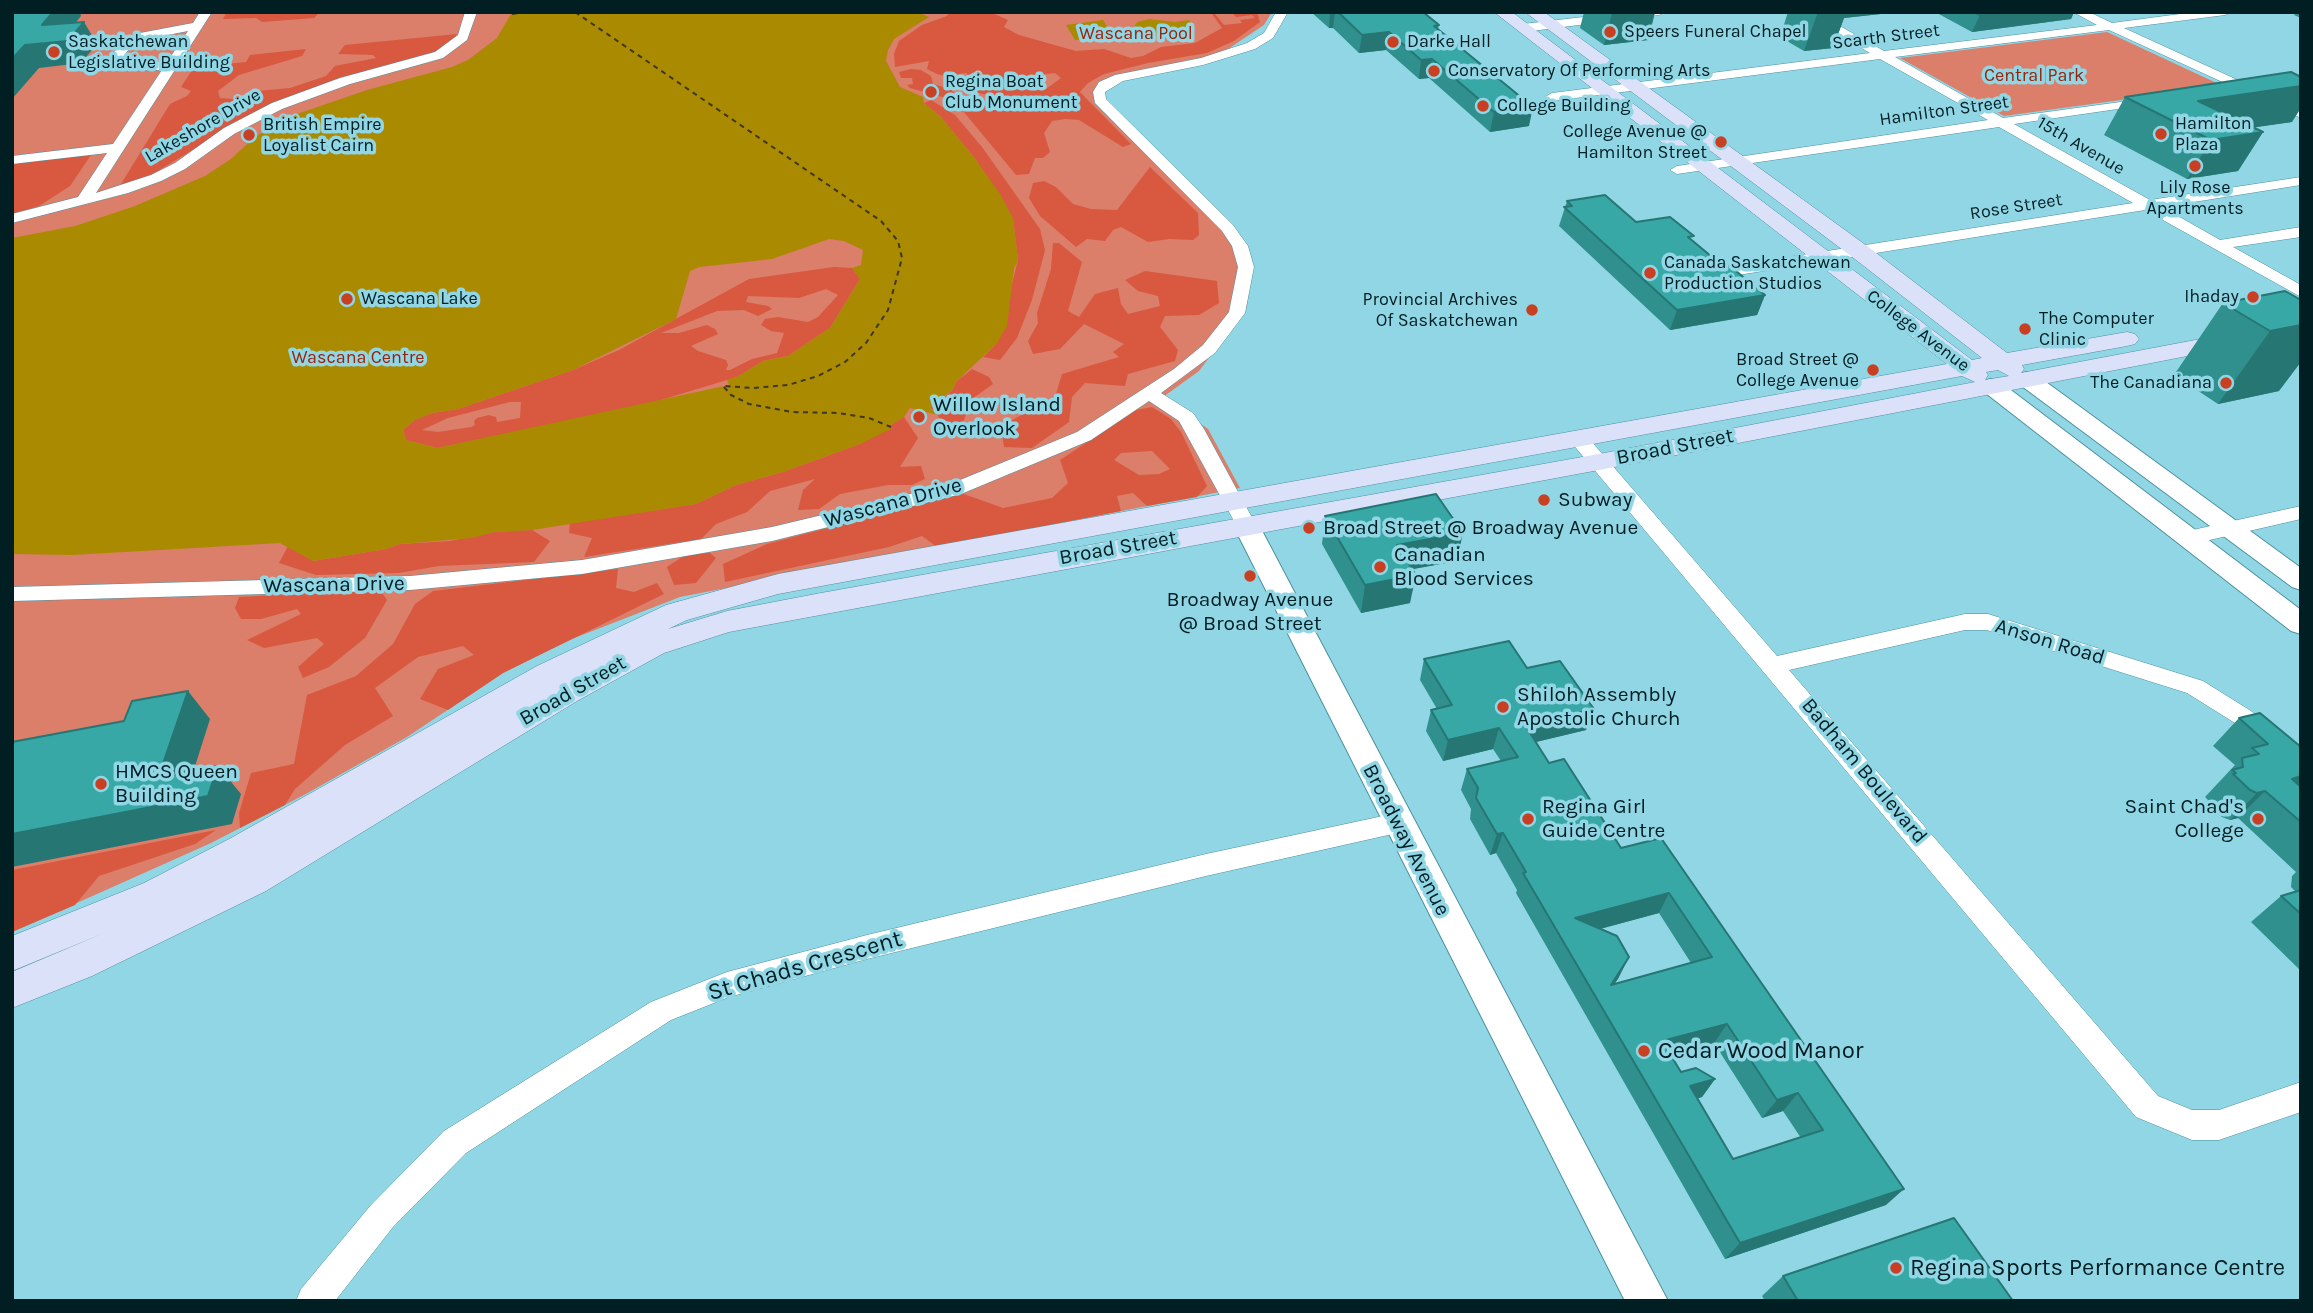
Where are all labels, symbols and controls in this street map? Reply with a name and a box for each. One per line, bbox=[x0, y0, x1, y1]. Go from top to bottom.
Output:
street label: Scarth Street bbox=[1831, 20, 1941, 54]
place label: Speers Funeral Chapel bbox=[1624, 21, 1806, 43]
park label: Wascana Pool bbox=[1079, 23, 1193, 45]
marker: Speers Funeral Chapel bbox=[1602, 24, 1618, 40]
place label: Saskatchewan Legislative Building bbox=[68, 31, 230, 74]
place label: Darke Hall bbox=[1407, 31, 1491, 53]
marker: Darke Hall bbox=[1385, 34, 1401, 50]
marker: Saskatchewan Legislative Building bbox=[46, 44, 62, 60]
place label: Conservatory Of Performing Arts bbox=[1448, 60, 1711, 82]
marker: Conservatory Of Performing Arts bbox=[1426, 63, 1442, 79]
park label: Central Park bbox=[1984, 65, 2084, 87]
place label: Regina Boat Club Monument bbox=[945, 71, 1077, 114]
street label: Lakeshore Drive bbox=[141, 84, 265, 168]
marker: Regina Boat Club Monument bbox=[923, 84, 939, 100]
street label: Hamilton Street bbox=[1878, 91, 2010, 131]
place label: College Building bbox=[1497, 95, 1630, 117]
marker: College Building bbox=[1475, 98, 1491, 114]
street label: 15th Avenue bbox=[2033, 112, 2129, 180]
place label: Hamilton Plaza bbox=[2175, 113, 2252, 156]
place label: British Empire Loyalist Cairn bbox=[263, 114, 381, 156]
place label: College Avenue @ Hamilton Street bbox=[1563, 121, 1707, 164]
marker: Hamilton Plaza bbox=[2153, 126, 2169, 142]
marker: British Empire Loyalist Cairn bbox=[241, 127, 257, 143]
marker: College Avenue @ Hamilton Street bbox=[1713, 134, 1729, 150]
marker: Lily Rose Apartments bbox=[2187, 158, 2203, 174]
place label: Lily Rose Apartments bbox=[2146, 177, 2244, 220]
street label: Rose Street bbox=[1968, 189, 2064, 225]
place label: Canada Saskatchewan Production Studios bbox=[1664, 252, 1851, 294]
marker: Canada Saskatchewan Production Studios bbox=[1642, 265, 1658, 281]
street label: College Avenue bbox=[1862, 285, 1974, 377]
place label: Ihaday bbox=[2184, 286, 2239, 308]
place label: Wascana Lake bbox=[361, 288, 478, 310]
place label: Provincial Archives Of Saskatchewan bbox=[1362, 289, 1518, 332]
marker: Ihaday bbox=[2245, 289, 2261, 305]
marker: Wascana Lake bbox=[339, 291, 355, 307]
marker: Provincial Archives Of Saskatchewan bbox=[1524, 302, 1540, 318]
place label: The Computer Clinic bbox=[2039, 308, 2154, 350]
marker: The Computer Clinic bbox=[2017, 321, 2033, 337]
park label: Wascana Centre bbox=[292, 347, 424, 369]
place label: Broad Street @ College Avenue bbox=[1736, 349, 1859, 392]
marker: Broad Street @ College Avenue bbox=[1865, 362, 1881, 378]
place label: The Canadiana bbox=[2090, 372, 2212, 394]
marker: The Canadiana bbox=[2218, 375, 2234, 391]
place label: Willow Island Overlook bbox=[933, 392, 1061, 442]
marker: Willow Island Overlook bbox=[911, 409, 927, 425]
street label: Broad Street bbox=[1614, 423, 1736, 471]
street label: Wascana Drive bbox=[821, 473, 965, 533]
place label: Subway bbox=[1558, 487, 1632, 513]
marker: Subway bbox=[1536, 492, 1552, 508]
place label: Broad Street @ Broadway Avenue bbox=[1323, 515, 1638, 541]
marker: Broad Street @ Broadway Avenue bbox=[1301, 520, 1317, 536]
street label: Broad Street bbox=[1057, 525, 1179, 571]
place label: Canadian Blood Services bbox=[1394, 542, 1534, 592]
marker: Canadian Blood Services bbox=[1372, 559, 1388, 575]
marker: Broadway Avenue @ Broad Street bbox=[1242, 568, 1258, 584]
street label: Wascana Drive bbox=[263, 571, 405, 599]
place label: Broadway Avenue @ Broad Street bbox=[1167, 587, 1333, 637]
street label: Anson Road bbox=[1992, 613, 2108, 671]
street label: Broad Street bbox=[515, 650, 631, 732]
place label: Shiloh Assembly Apostolic Church bbox=[1517, 682, 1681, 732]
street label: Badham Boulevard bbox=[1796, 693, 1932, 849]
marker: Shiloh Assembly Apostolic Church bbox=[1495, 699, 1511, 715]
place label: HMCS Queen Building bbox=[115, 759, 238, 809]
street label: Broadway Avenue bbox=[1357, 760, 1455, 920]
marker: HMCS Queen Building bbox=[93, 776, 109, 792]
place label: Regina Girl Guide Centre bbox=[1542, 794, 1665, 844]
place label: Saint Chad's College bbox=[2124, 794, 2244, 844]
marker: Regina Girl Guide Centre bbox=[1520, 811, 1536, 827]
marker: Saint Chad's College bbox=[2250, 811, 2266, 827]
street label: St Chads Crescent bbox=[705, 924, 905, 1008]
place label: Cedar Wood Manor bbox=[1658, 1037, 1863, 1065]
marker: Cedar Wood Manor bbox=[1636, 1043, 1652, 1059]
place label: Regina Sports Performance Centre bbox=[1910, 1254, 2285, 1282]
marker: Regina Sports Performance Centre bbox=[1888, 1260, 1904, 1276]

